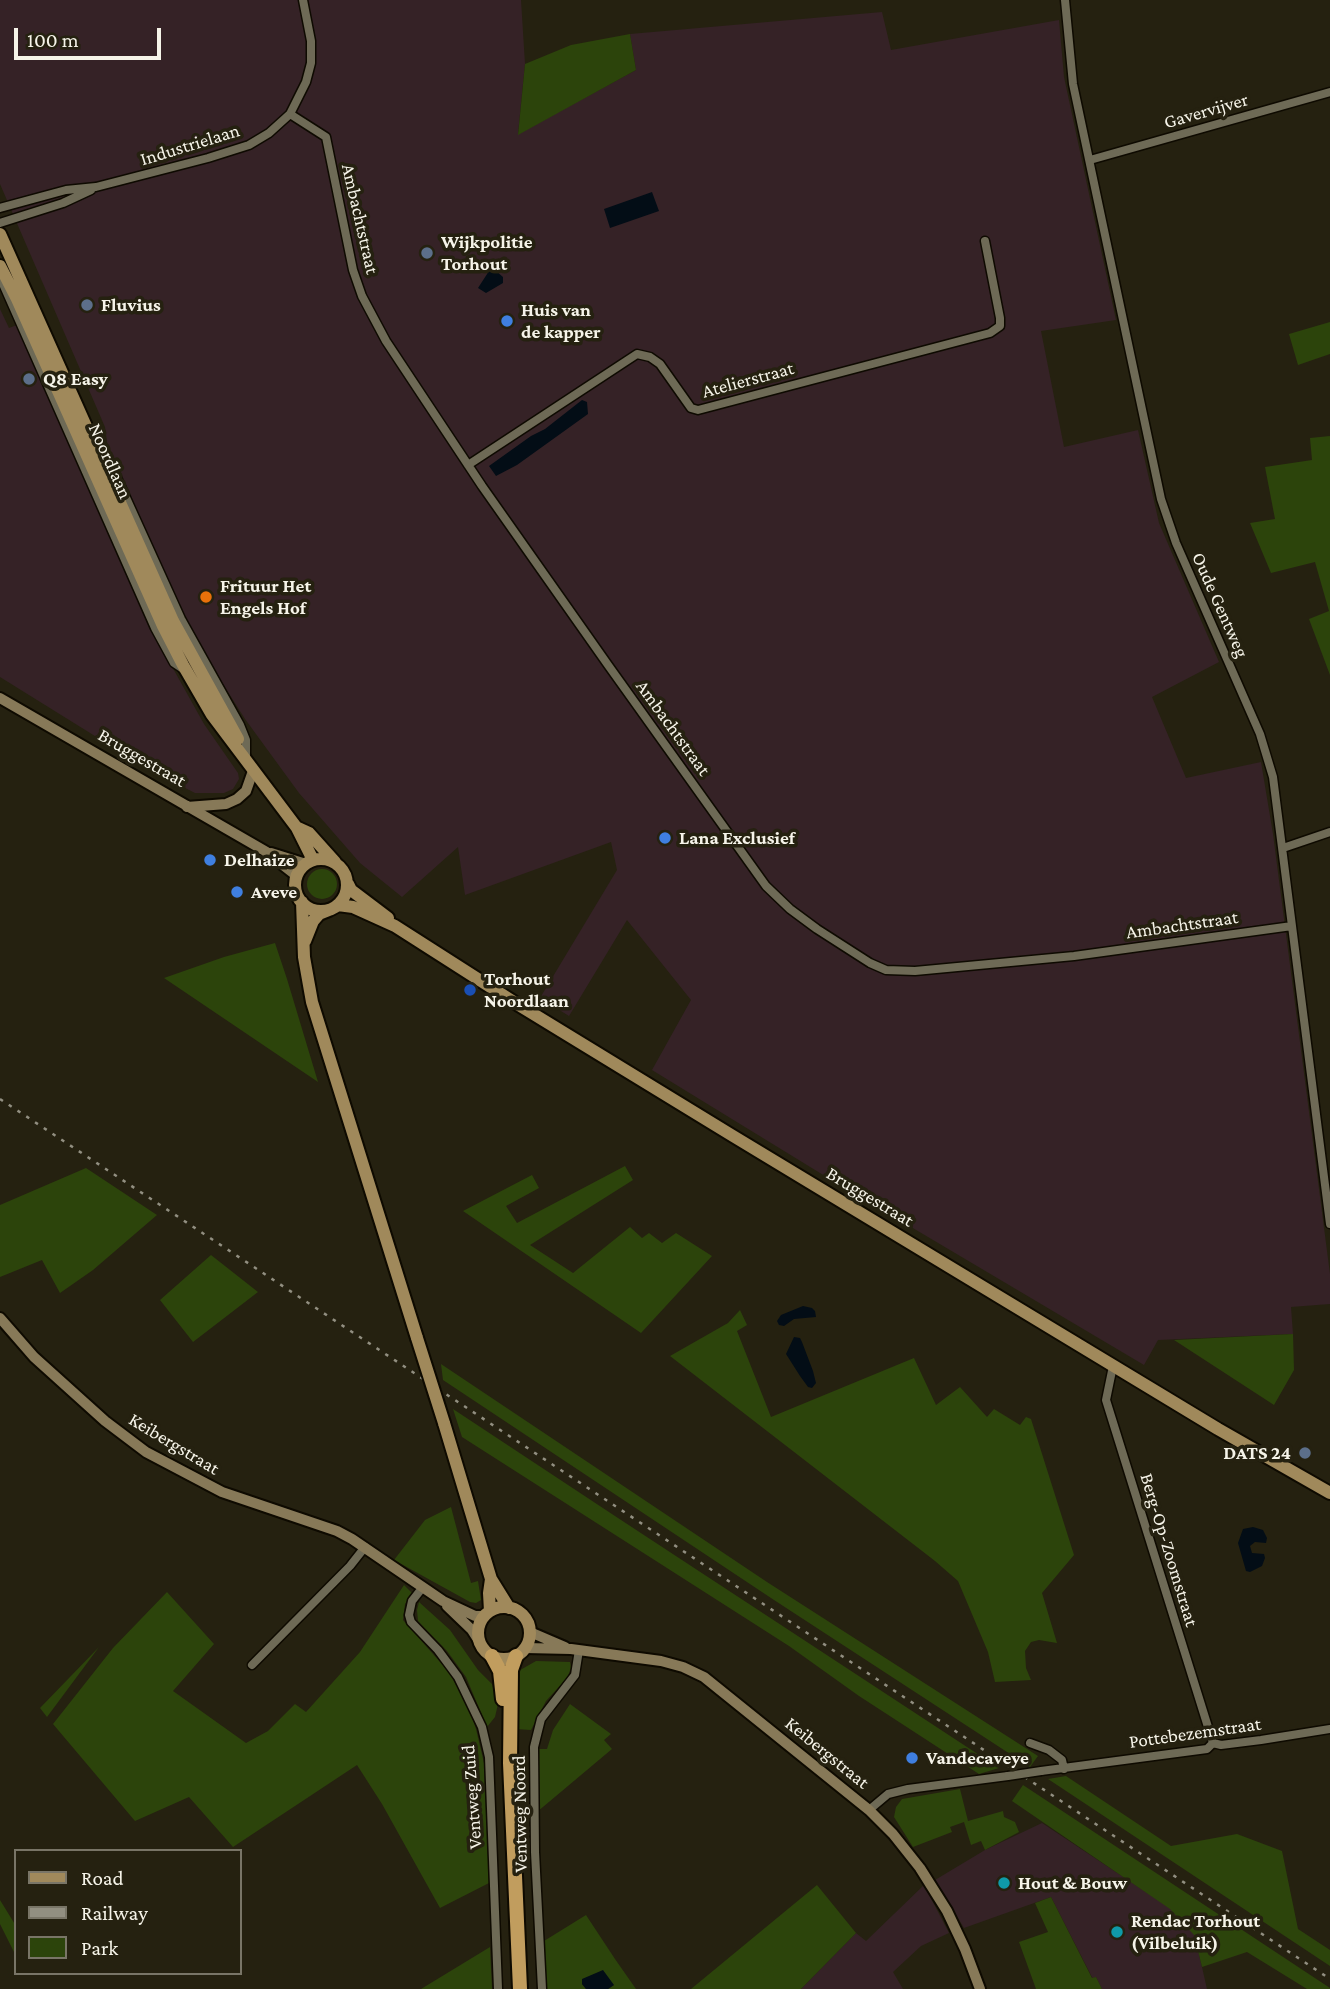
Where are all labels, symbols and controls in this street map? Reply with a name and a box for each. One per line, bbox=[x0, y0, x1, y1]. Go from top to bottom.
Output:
scale bar bbox=[18, 14, 164, 58]
text: 100 m bbox=[27, 28, 79, 52]
street label: Gavervijver bbox=[1161, 88, 1251, 134]
street label: Industrielaan bbox=[138, 119, 242, 171]
street label: Ambachtstraat bbox=[336, 162, 384, 276]
place label: Wijkpolitie Torhout bbox=[441, 231, 532, 275]
marker: Wijkpolitie Torhout bbox=[419, 245, 435, 261]
place label: Fluvius bbox=[101, 294, 161, 316]
marker: Fluvius bbox=[79, 297, 95, 313]
place label: Huis van de kapper bbox=[521, 299, 601, 343]
marker: Huis van de kapper bbox=[499, 313, 515, 329]
street label: Atelierstraat bbox=[700, 357, 796, 403]
place label: Q8 Easy bbox=[43, 368, 108, 390]
marker: Q8 Easy bbox=[21, 371, 37, 387]
street label: Noordlaan bbox=[83, 420, 137, 502]
street label: Oude Gentweg bbox=[1187, 549, 1253, 661]
place label: Frituur Het Engels Hof bbox=[220, 575, 311, 619]
marker: Frituur Het Engels Hof bbox=[198, 589, 214, 605]
street label: Ambachtstraat bbox=[631, 676, 715, 780]
street label: Bruggestraat bbox=[94, 724, 190, 792]
place label: Lana Exclusief bbox=[679, 827, 795, 849]
marker: Lana Exclusief bbox=[657, 830, 673, 846]
place label: Delhaize bbox=[224, 849, 295, 871]
marker: Delhaize bbox=[202, 852, 218, 868]
place label: Aveve bbox=[251, 881, 297, 903]
marker: Aveve bbox=[229, 884, 245, 900]
street label: Ambachtstraat bbox=[1125, 906, 1239, 944]
place label: Torhout Noordlaan bbox=[484, 968, 569, 1012]
marker: Torhout Noordlaan bbox=[462, 982, 478, 998]
street label: Bruggestraat bbox=[822, 1162, 918, 1232]
street label: Keibergstraat bbox=[125, 1408, 223, 1480]
place label: DATS 24 bbox=[1223, 1442, 1291, 1464]
marker: DATS 24 bbox=[1297, 1445, 1313, 1461]
street label: Berg-Op-Zoomstraat bbox=[1135, 1471, 1203, 1629]
street label: Keibergstraat bbox=[780, 1712, 874, 1794]
street label: Pottebezemstraat bbox=[1128, 1712, 1262, 1754]
street label: Ventweg Zuid bbox=[457, 1744, 487, 1850]
place label: Vandecaveye bbox=[926, 1747, 1029, 1769]
marker: Vandecaveye bbox=[904, 1750, 920, 1766]
street label: Ventweg Noord bbox=[508, 1755, 532, 1873]
legend bbox=[14, 1849, 242, 1975]
text: Road bbox=[81, 1866, 124, 1890]
place label: Hout & Bouw bbox=[1018, 1872, 1127, 1894]
marker: Hout & Bouw bbox=[996, 1875, 1012, 1891]
text: Railway bbox=[81, 1901, 148, 1925]
place label: Rendac Torhout (Vilbeluik) bbox=[1131, 1910, 1260, 1954]
marker: Rendac Torhout (Vilbeluik) bbox=[1109, 1924, 1125, 1940]
text: Park bbox=[81, 1936, 118, 1960]

